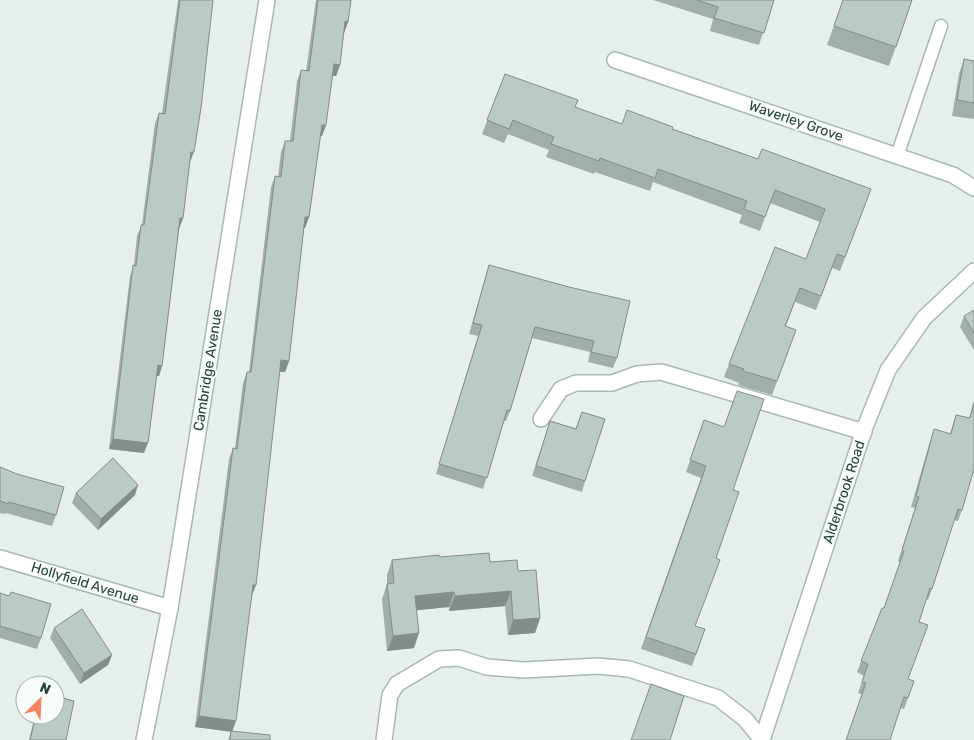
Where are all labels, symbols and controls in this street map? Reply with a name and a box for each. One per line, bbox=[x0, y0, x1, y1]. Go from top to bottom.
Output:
street label: Waverley Grove bbox=[747, 97, 846, 145]
street label: Cambridge Avenue bbox=[190, 308, 226, 432]
street label: Alderbrook Road bbox=[819, 438, 869, 546]
street label: Hollyfield Avenue bbox=[29, 559, 141, 608]
north arrow bbox=[15, 675, 65, 725]
text: N bbox=[37, 679, 53, 698]

